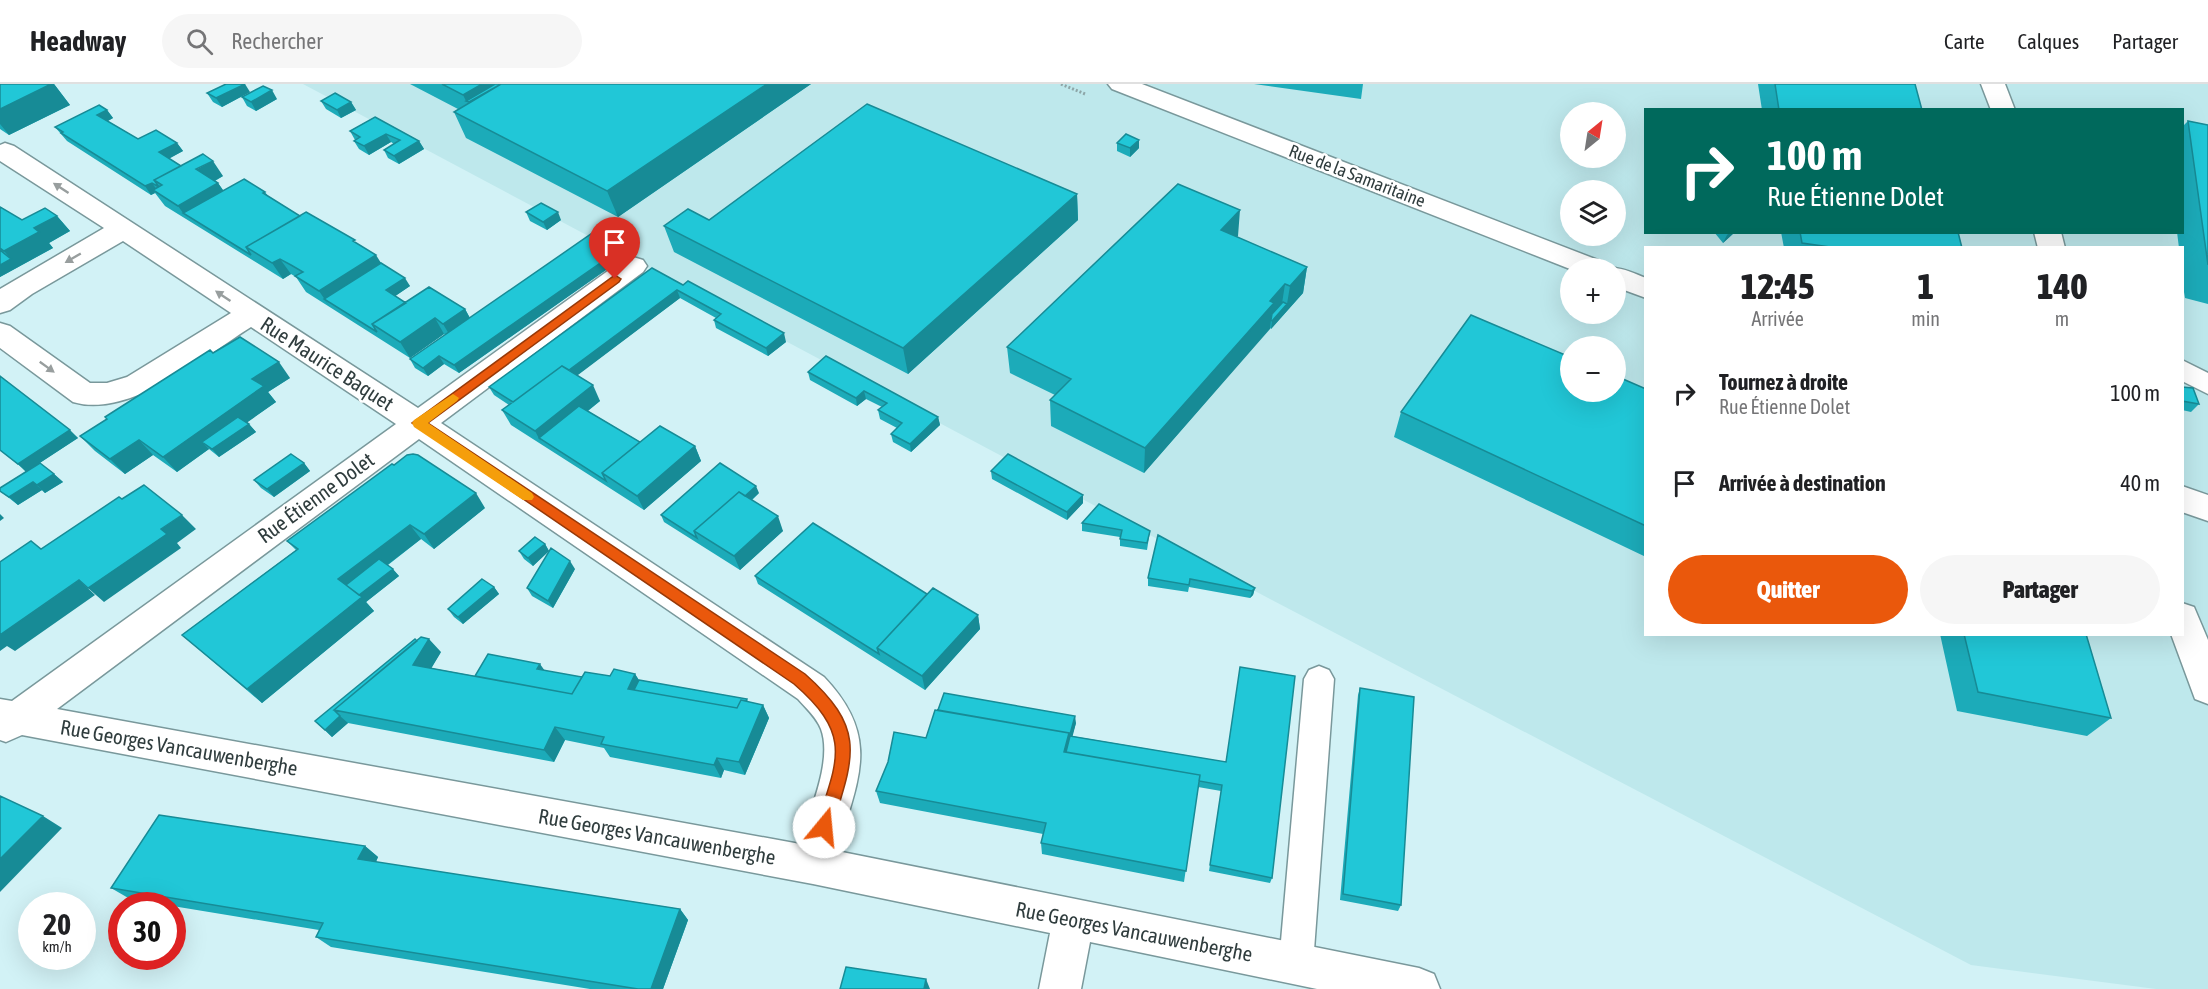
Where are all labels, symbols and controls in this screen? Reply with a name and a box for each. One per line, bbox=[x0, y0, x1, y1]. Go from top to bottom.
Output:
search box bbox=[162, 14, 582, 68]
text: Headway bbox=[30, 25, 126, 57]
icon: search bbox=[183, 25, 216, 58]
text: Rechercher bbox=[231, 28, 323, 54]
text: Carte bbox=[1944, 29, 1985, 53]
text: Calques bbox=[2018, 29, 2079, 53]
text: Partager bbox=[2112, 29, 2178, 53]
north arrow bbox=[1560, 102, 1626, 168]
map controls bbox=[1560, 102, 1626, 402]
text: 100 m bbox=[1767, 131, 1862, 179]
icon: right bbox=[1668, 132, 1746, 210]
street label: Rue de la Samaritaine bbox=[1286, 140, 1428, 211]
button: layers bbox=[1560, 180, 1626, 246]
text: Rue Étienne Dolet bbox=[1767, 181, 1944, 212]
one-way arrow bbox=[53, 183, 69, 194]
pin bbox=[589, 217, 640, 279]
icon: arrive bbox=[598, 226, 631, 259]
one-way arrow bbox=[64, 253, 81, 263]
button: + bbox=[1560, 258, 1626, 324]
text: 12:45 bbox=[1741, 265, 1815, 307]
text: 1 bbox=[1917, 265, 1934, 307]
text: 140 bbox=[2037, 265, 2087, 307]
one-way arrow bbox=[216, 290, 232, 302]
text: Arrivée bbox=[1752, 307, 1804, 330]
text: min bbox=[1911, 307, 1940, 330]
text: m bbox=[2055, 307, 2069, 330]
street label: Rue Maurice Baquet bbox=[257, 311, 399, 415]
button: − bbox=[1560, 336, 1626, 402]
one-way arrow bbox=[39, 361, 55, 373]
text: Tournez à droite bbox=[1719, 369, 1848, 395]
icon: right bbox=[1668, 377, 1701, 410]
text: 100 m bbox=[2110, 380, 2160, 406]
text: Rue Étienne Dolet bbox=[1719, 395, 1850, 418]
street label: Rue Étienne Dolet bbox=[253, 447, 378, 547]
icon: arrive bbox=[1668, 467, 1701, 500]
text: Arrivée à destination bbox=[1719, 470, 1886, 496]
text: 40 m bbox=[2120, 470, 2160, 496]
button: Quitter bbox=[1668, 555, 1908, 624]
button: Partager bbox=[1920, 555, 2160, 624]
street label: Rue Georges Vancauwenberghe bbox=[59, 714, 300, 780]
position arrow bbox=[792, 795, 856, 859]
street label: Rue Georges Vancauwenberghe bbox=[537, 803, 778, 869]
speed limit sign: 30 bbox=[108, 892, 186, 970]
street label: Rue Georges Vancauwenberghe bbox=[1014, 896, 1255, 966]
text: 20 bbox=[43, 907, 71, 941]
text: km/h bbox=[42, 938, 72, 955]

